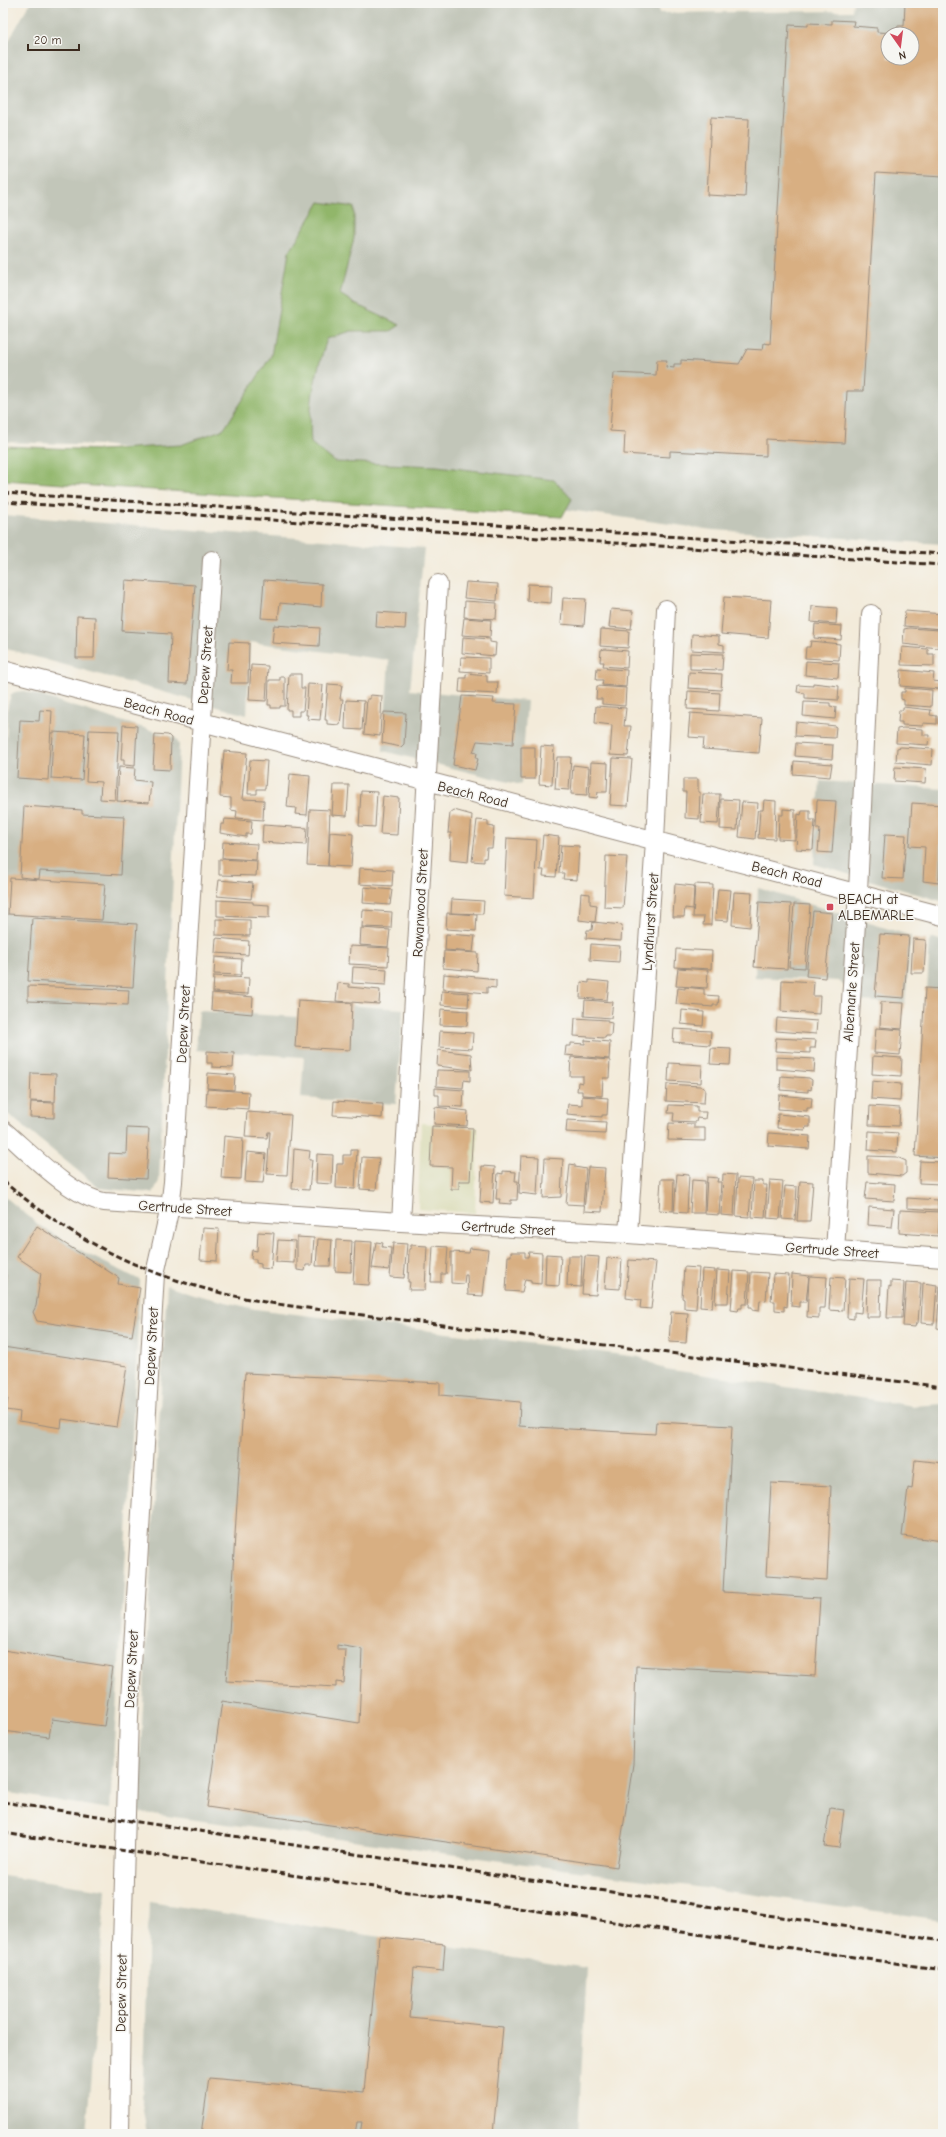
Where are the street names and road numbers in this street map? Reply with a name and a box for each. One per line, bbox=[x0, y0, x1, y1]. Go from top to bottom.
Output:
street label: Depew Street bbox=[194, 624, 217, 705]
street label: Beach Road bbox=[122, 694, 196, 729]
street label: Beach Road bbox=[436, 778, 510, 811]
street label: Rowanwood Street bbox=[409, 847, 432, 958]
street label: Beach Road bbox=[750, 858, 824, 891]
street label: Lyndhurst Street bbox=[639, 871, 662, 972]
street label: Albemarle Street bbox=[840, 941, 864, 1042]
street label: Depew Street bbox=[173, 983, 194, 1064]
street label: Gertrude Street bbox=[138, 1197, 233, 1220]
street label: Gertrude Street bbox=[461, 1218, 556, 1239]
street label: Gertrude Street bbox=[785, 1239, 880, 1262]
street label: Depew Street bbox=[141, 1305, 162, 1386]
street label: Depew Street bbox=[121, 1628, 142, 1709]
street label: Depew Street bbox=[112, 1953, 131, 2032]

